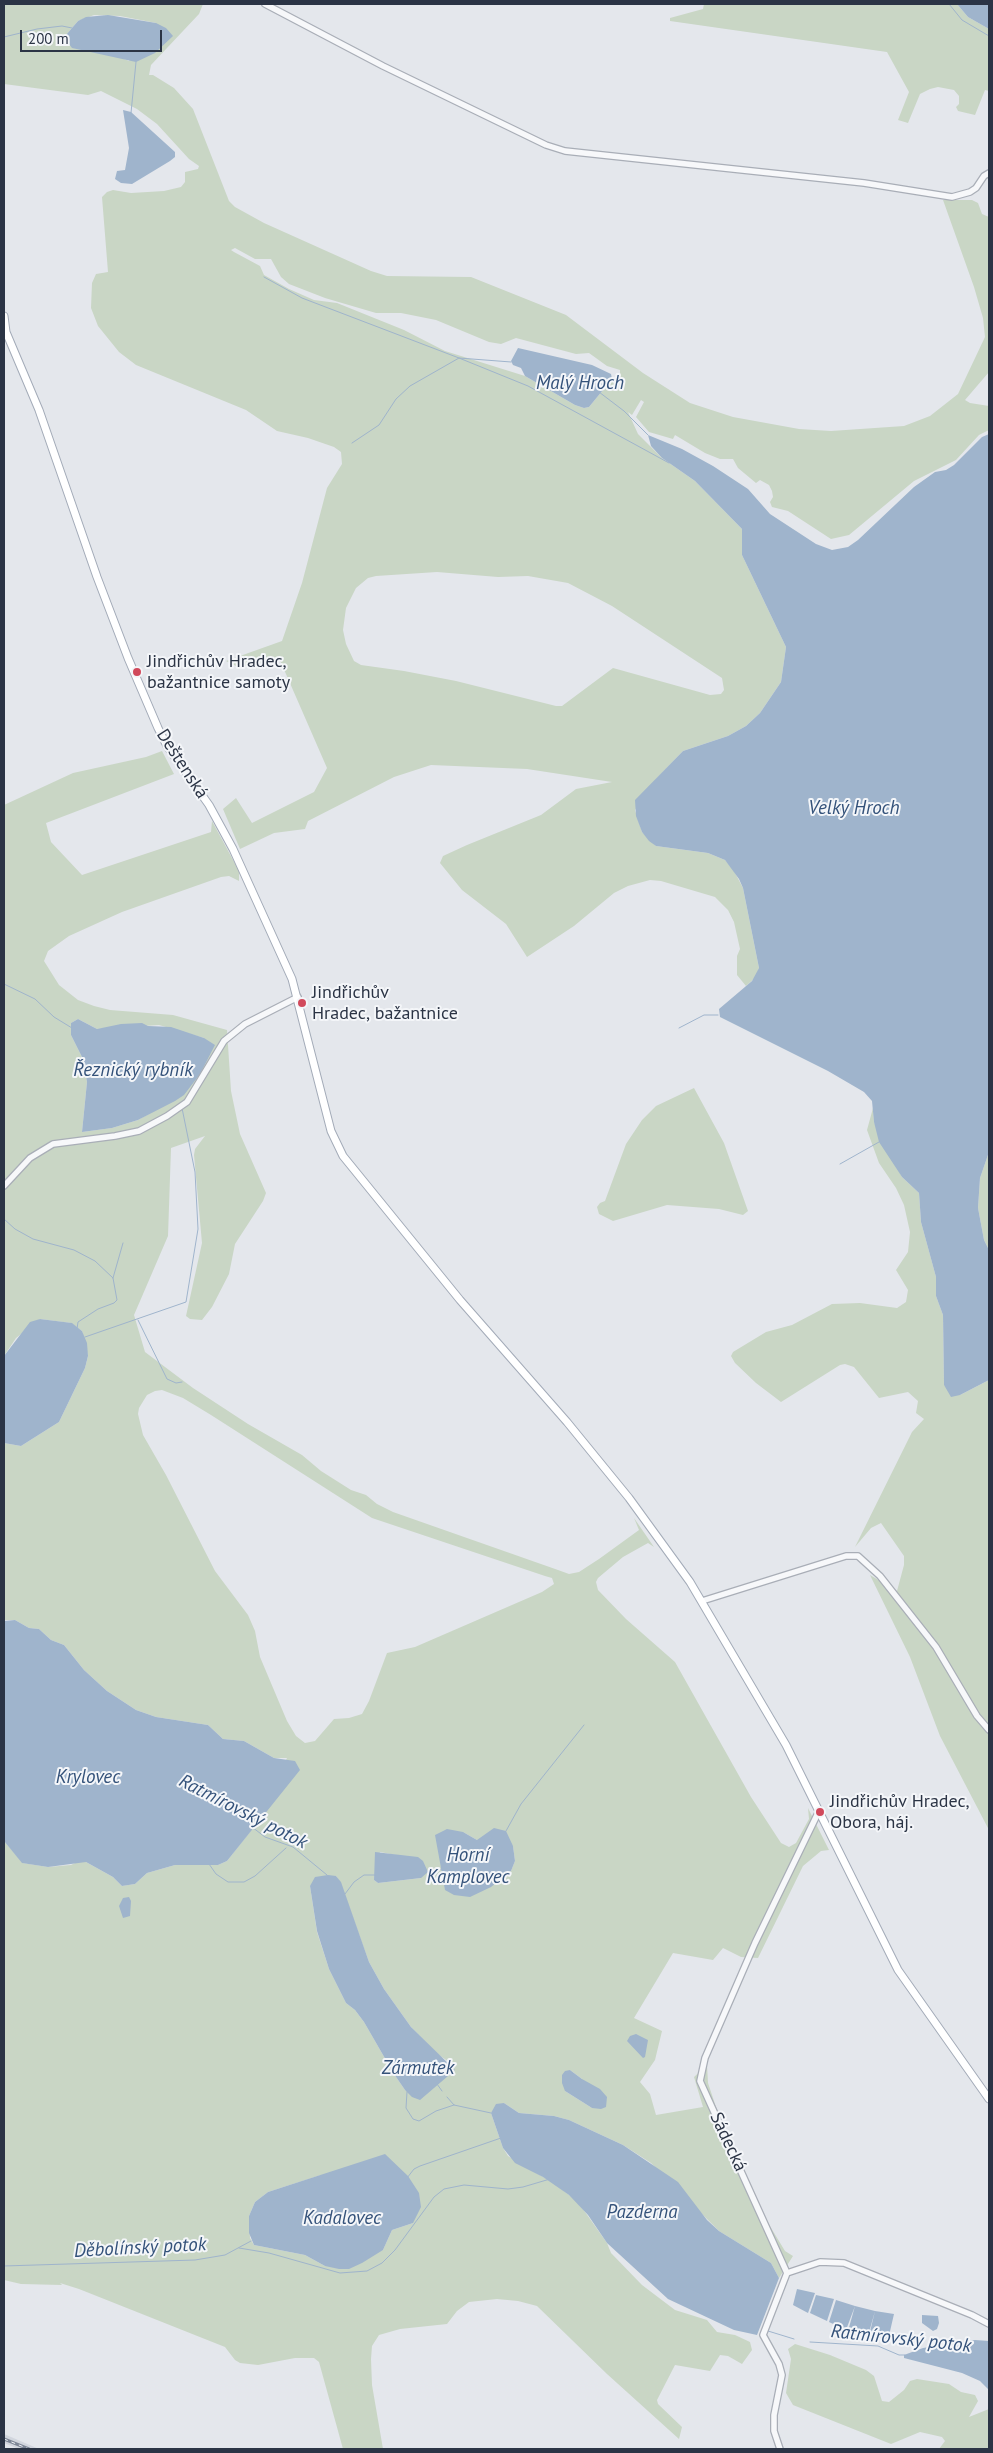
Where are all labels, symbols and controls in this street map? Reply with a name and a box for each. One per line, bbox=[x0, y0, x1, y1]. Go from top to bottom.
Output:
scale bar bbox=[22, 20, 165, 52]
text: 200 m bbox=[28, 29, 69, 48]
water label: Malý Hroch bbox=[536, 373, 624, 395]
place label: Jindřichův Hradec, bažantnice samoty bbox=[147, 651, 290, 694]
marker: Jindřichův Hradec, bažantnice samoty bbox=[131, 666, 143, 678]
street label: Deštenská bbox=[152, 725, 212, 803]
water label: Velký Hroch bbox=[808, 798, 900, 820]
place label: Jindřichův Hradec, bažantnice bbox=[312, 982, 458, 1024]
marker: Jindřichův Hradec, bažantnice bbox=[296, 997, 308, 1009]
water label: Řeznický rybník bbox=[73, 1060, 193, 1082]
water label: Krylovec bbox=[56, 1767, 120, 1789]
water label: Ratmírovský potok bbox=[175, 1770, 311, 1854]
place label: Jindřichův Hradec, Obora, háj. bbox=[830, 1791, 970, 1834]
marker: Jindřichův Hradec, Obora, háj. bbox=[814, 1806, 826, 1818]
water label: Horní Kamplovec bbox=[426, 1845, 510, 1889]
water label: Zármutek bbox=[382, 2058, 454, 2080]
street label: Sádecká bbox=[705, 2109, 751, 2175]
water label: Pazderna bbox=[606, 2202, 678, 2224]
water label: Kadalovec bbox=[303, 2208, 381, 2230]
water label: Děbolínský potok bbox=[73, 2233, 207, 2263]
water label: Ratmírovský potok bbox=[830, 2320, 972, 2358]

